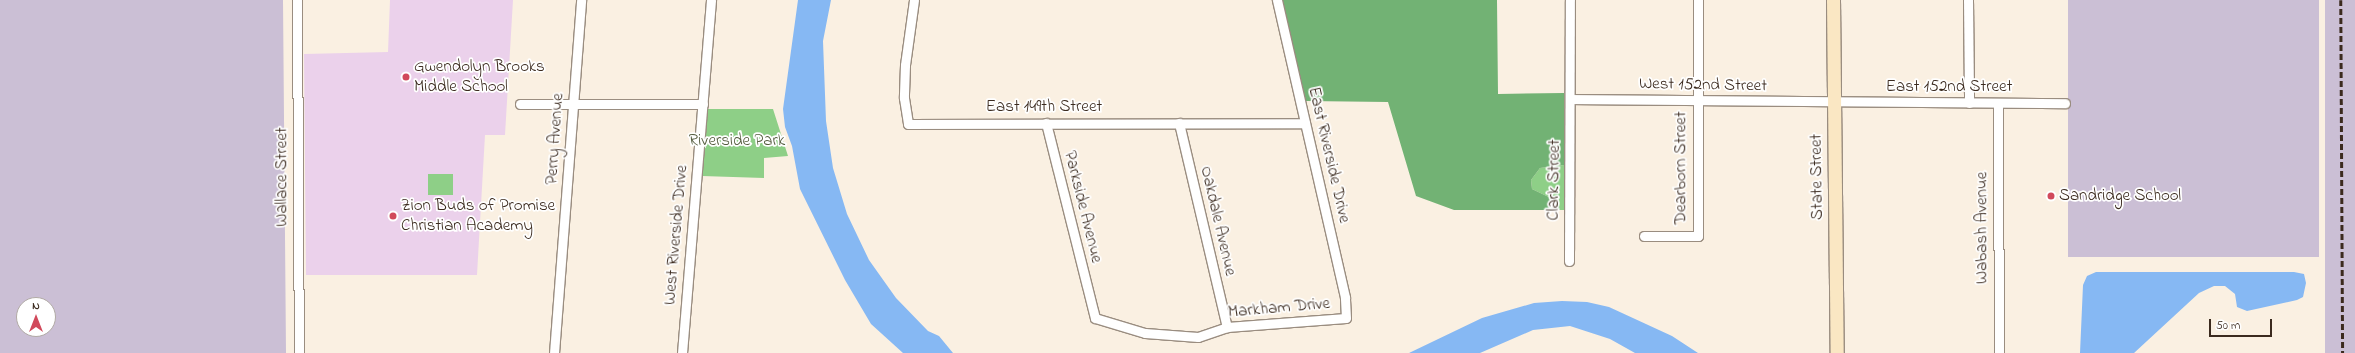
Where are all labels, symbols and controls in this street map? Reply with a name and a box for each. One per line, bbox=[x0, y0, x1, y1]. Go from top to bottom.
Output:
place label: Gwendolyn Brooks Middle School bbox=[414, 57, 545, 97]
marker: Gwendolyn Brooks Middle School bbox=[401, 72, 411, 82]
street label: West 152nd Street bbox=[1639, 74, 1767, 96]
street label: East 152nd Street bbox=[1886, 77, 2012, 97]
street label: East Riverside Drive bbox=[1303, 85, 1355, 225]
street label: Perry Avenue bbox=[542, 93, 568, 185]
street label: East 149th Street bbox=[986, 97, 1102, 117]
street label: Dearborn Street bbox=[1671, 111, 1691, 225]
street label: Wallace Street bbox=[272, 127, 292, 227]
park label: Riverside Park bbox=[689, 131, 785, 151]
street label: State Street bbox=[1806, 134, 1828, 220]
street label: Clark Street bbox=[1543, 139, 1565, 221]
street label: Parkside Avenue bbox=[1059, 149, 1107, 265]
street label: West Riverside Drive bbox=[660, 164, 692, 306]
street label: Oakdale Avenue bbox=[1195, 164, 1241, 278]
street label: Wabash Avenue bbox=[1972, 172, 1992, 284]
place label: Sandridge School bbox=[2059, 186, 2181, 206]
marker: Sandridge School bbox=[2046, 191, 2056, 201]
place label: Zion Buds of Promise Christian Academy bbox=[401, 196, 555, 236]
marker: Zion Buds of Promise Christian Academy bbox=[388, 211, 398, 221]
street label: Markham Drive bbox=[1227, 293, 1331, 323]
north arrow bbox=[16, 297, 56, 337]
text: N bbox=[32, 298, 40, 314]
scale bar bbox=[2211, 311, 2274, 337]
text: 50 m bbox=[2216, 317, 2240, 335]

